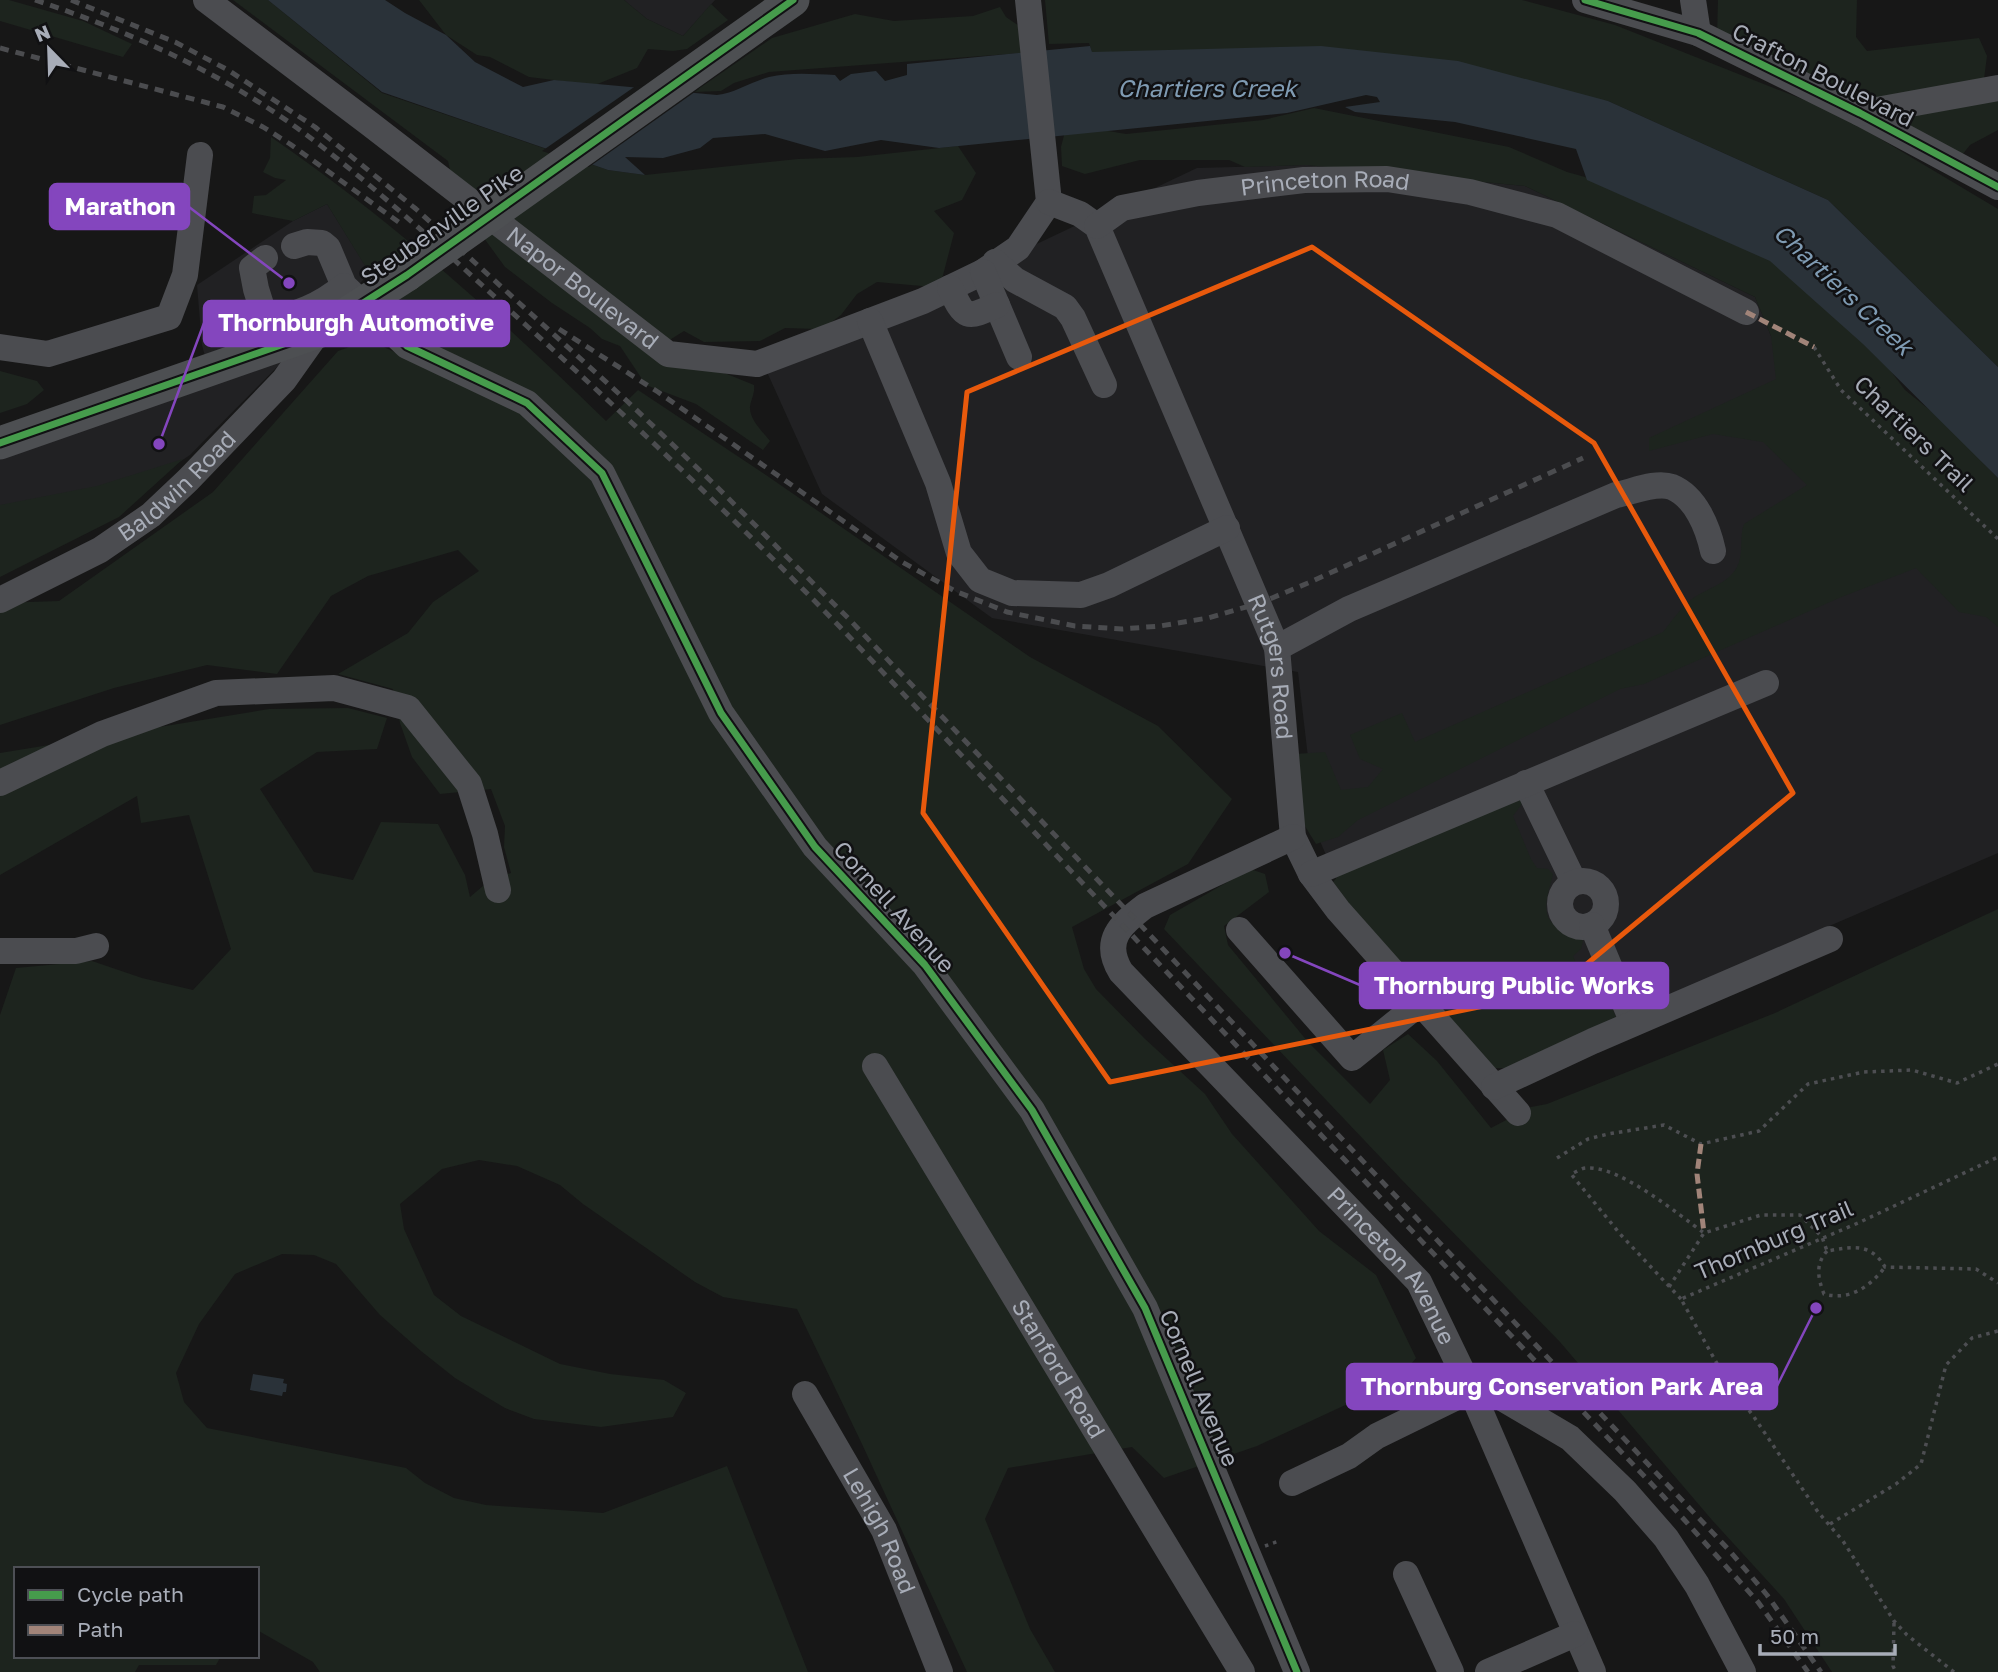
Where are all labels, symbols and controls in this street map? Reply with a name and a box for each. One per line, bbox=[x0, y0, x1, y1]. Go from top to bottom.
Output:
north arrow bbox=[14, 14, 84, 84]
street label: Crafton Boulevard bbox=[1728, 16, 1919, 132]
text: N bbox=[31, 19, 53, 46]
water label: Chartiers Creek bbox=[1117, 73, 1299, 102]
street label: Steubenville Pike bbox=[355, 158, 528, 291]
street label: Princeton Road bbox=[1239, 163, 1412, 201]
callout: Marathon bbox=[50, 184, 189, 229]
text: Marathon bbox=[64, 191, 176, 220]
water label: Chartiers Creek bbox=[1769, 217, 1921, 362]
street label: Napor Boulevard bbox=[502, 220, 665, 355]
callout: Thornburgh Automotive bbox=[204, 301, 509, 346]
text: Thornburgh Automotive bbox=[218, 307, 494, 336]
street label: Chartiers Trail bbox=[1849, 369, 1980, 497]
street label: Baldwin Road bbox=[112, 424, 241, 547]
street label: Rutgers Road bbox=[1243, 589, 1300, 741]
street label: Cornell Avenue bbox=[828, 835, 961, 978]
callout: Thornburg Public Works bbox=[1360, 963, 1668, 1008]
text: Thornburg Public Works bbox=[1374, 970, 1654, 999]
street label: Princeton Avenue bbox=[1322, 1180, 1462, 1349]
street label: Thornburg Trail bbox=[1690, 1193, 1857, 1285]
street label: Stanford Road bbox=[1006, 1294, 1112, 1443]
street label: Cornell Avenue bbox=[1154, 1305, 1246, 1470]
callout: Thornburg Conservation Park Area bbox=[1347, 1364, 1777, 1409]
text: Thornburg Conservation Park Area bbox=[1361, 1371, 1763, 1400]
street label: Lehigh Road bbox=[838, 1462, 923, 1597]
legend bbox=[14, 1567, 259, 1658]
text: Cycle path bbox=[77, 1581, 184, 1607]
scale bar bbox=[1760, 1612, 1895, 1656]
text: Path bbox=[77, 1616, 124, 1642]
text: 50 m bbox=[1770, 1623, 1819, 1649]

